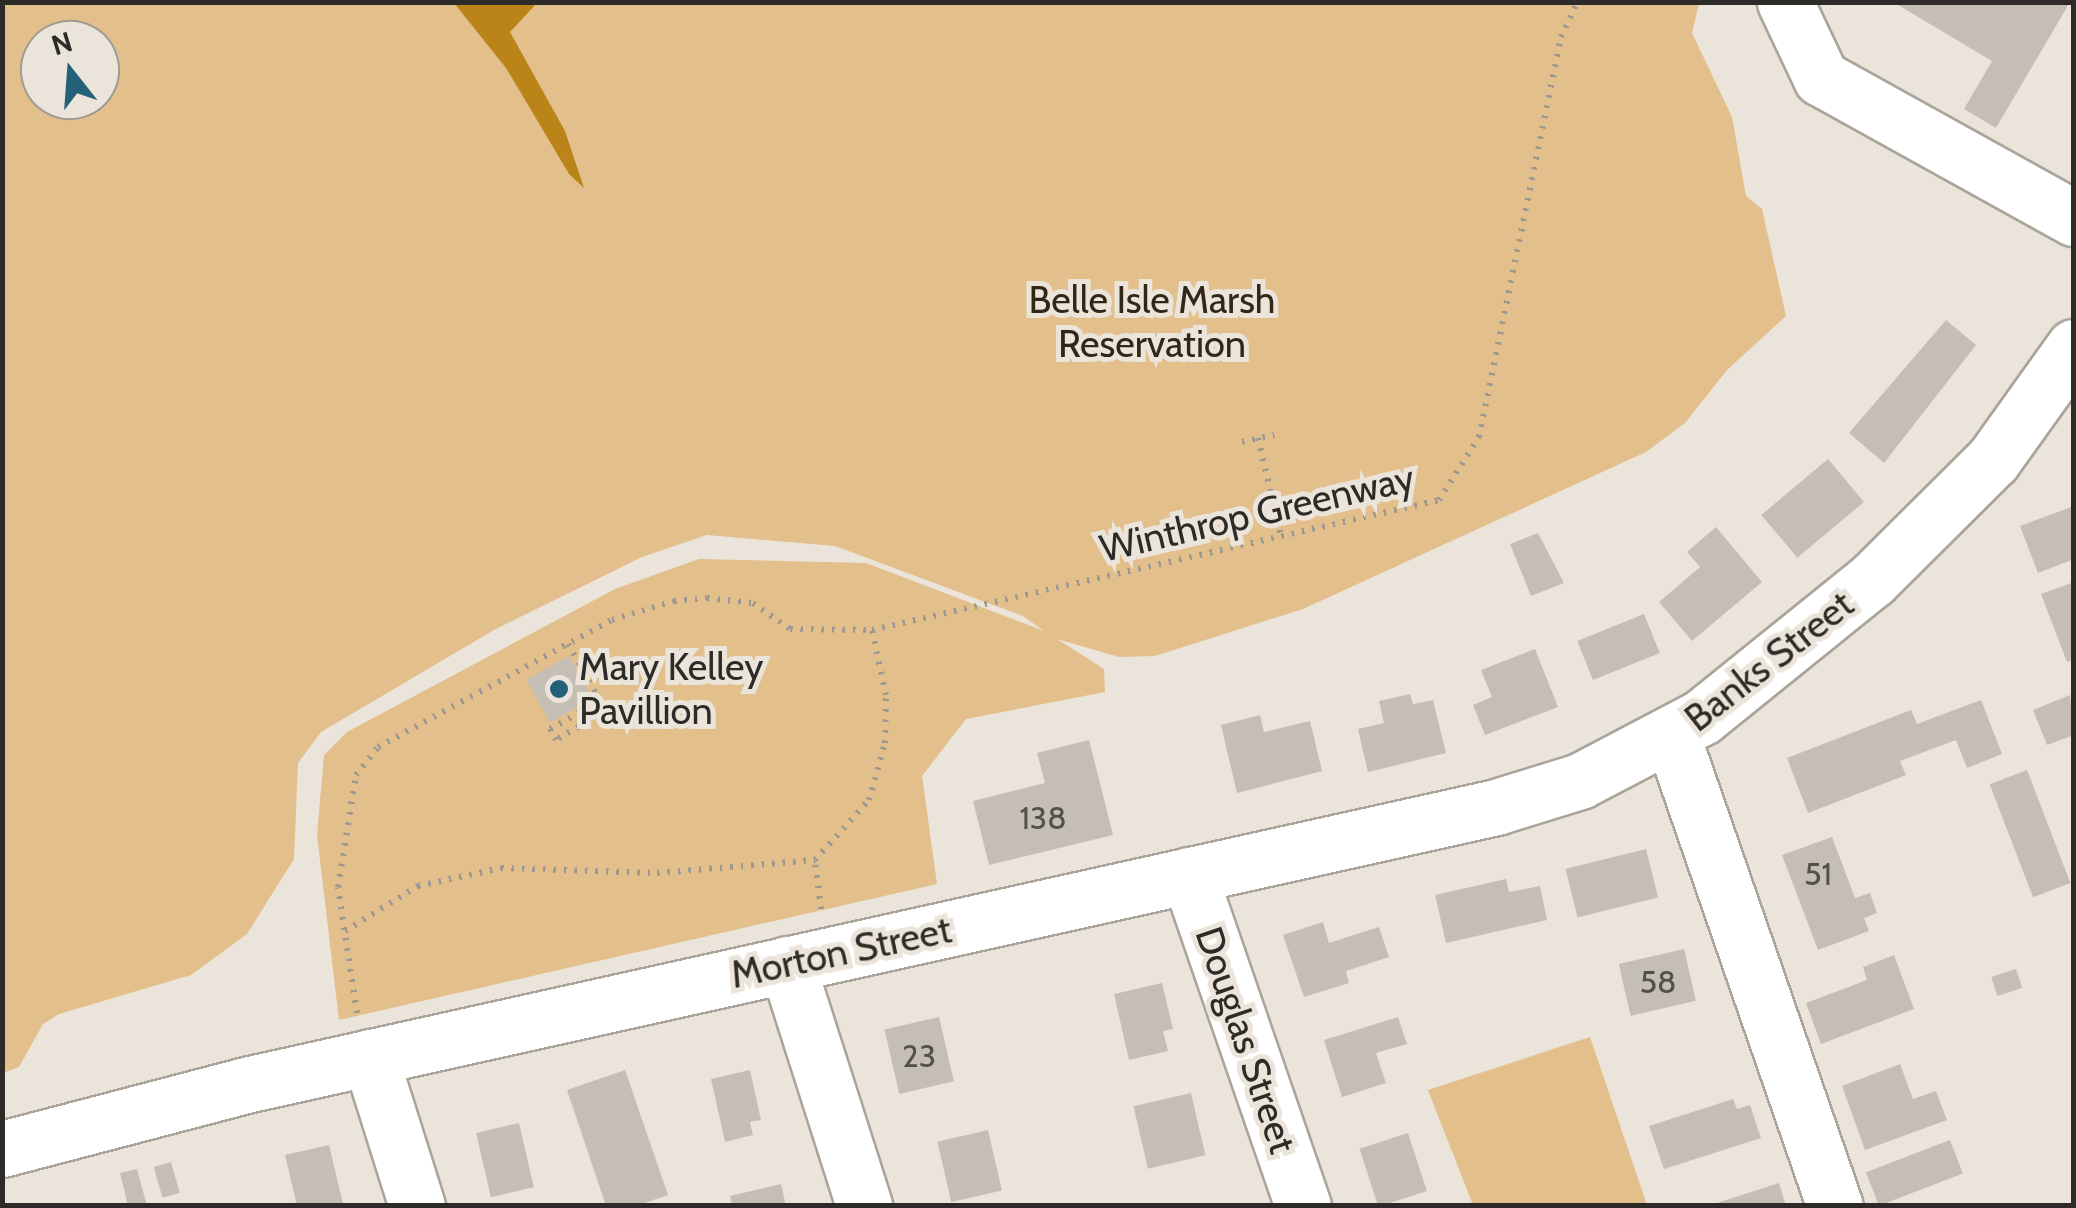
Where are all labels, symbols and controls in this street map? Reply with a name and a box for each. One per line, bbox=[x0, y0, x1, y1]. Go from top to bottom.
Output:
north arrow bbox=[20, 20, 120, 120]
text: N bbox=[47, 24, 76, 62]
park label: Belle Isle Marsh Reservation bbox=[1029, 277, 1275, 366]
street label: Winthrop Greenway bbox=[1095, 455, 1419, 571]
street label: Banks Street bbox=[1676, 581, 1862, 741]
place label: Mary Kelley Pavillion bbox=[579, 644, 763, 734]
marker: Mary Kelley Pavillion bbox=[548, 678, 570, 700]
house number: 138 bbox=[1019, 799, 1067, 837]
house number: 51 bbox=[1804, 855, 1832, 893]
street label: Morton Street bbox=[727, 906, 955, 998]
street label: Douglas Street bbox=[1186, 921, 1306, 1159]
house number: 58 bbox=[1640, 963, 1676, 1001]
house number: 23 bbox=[902, 1037, 936, 1075]

